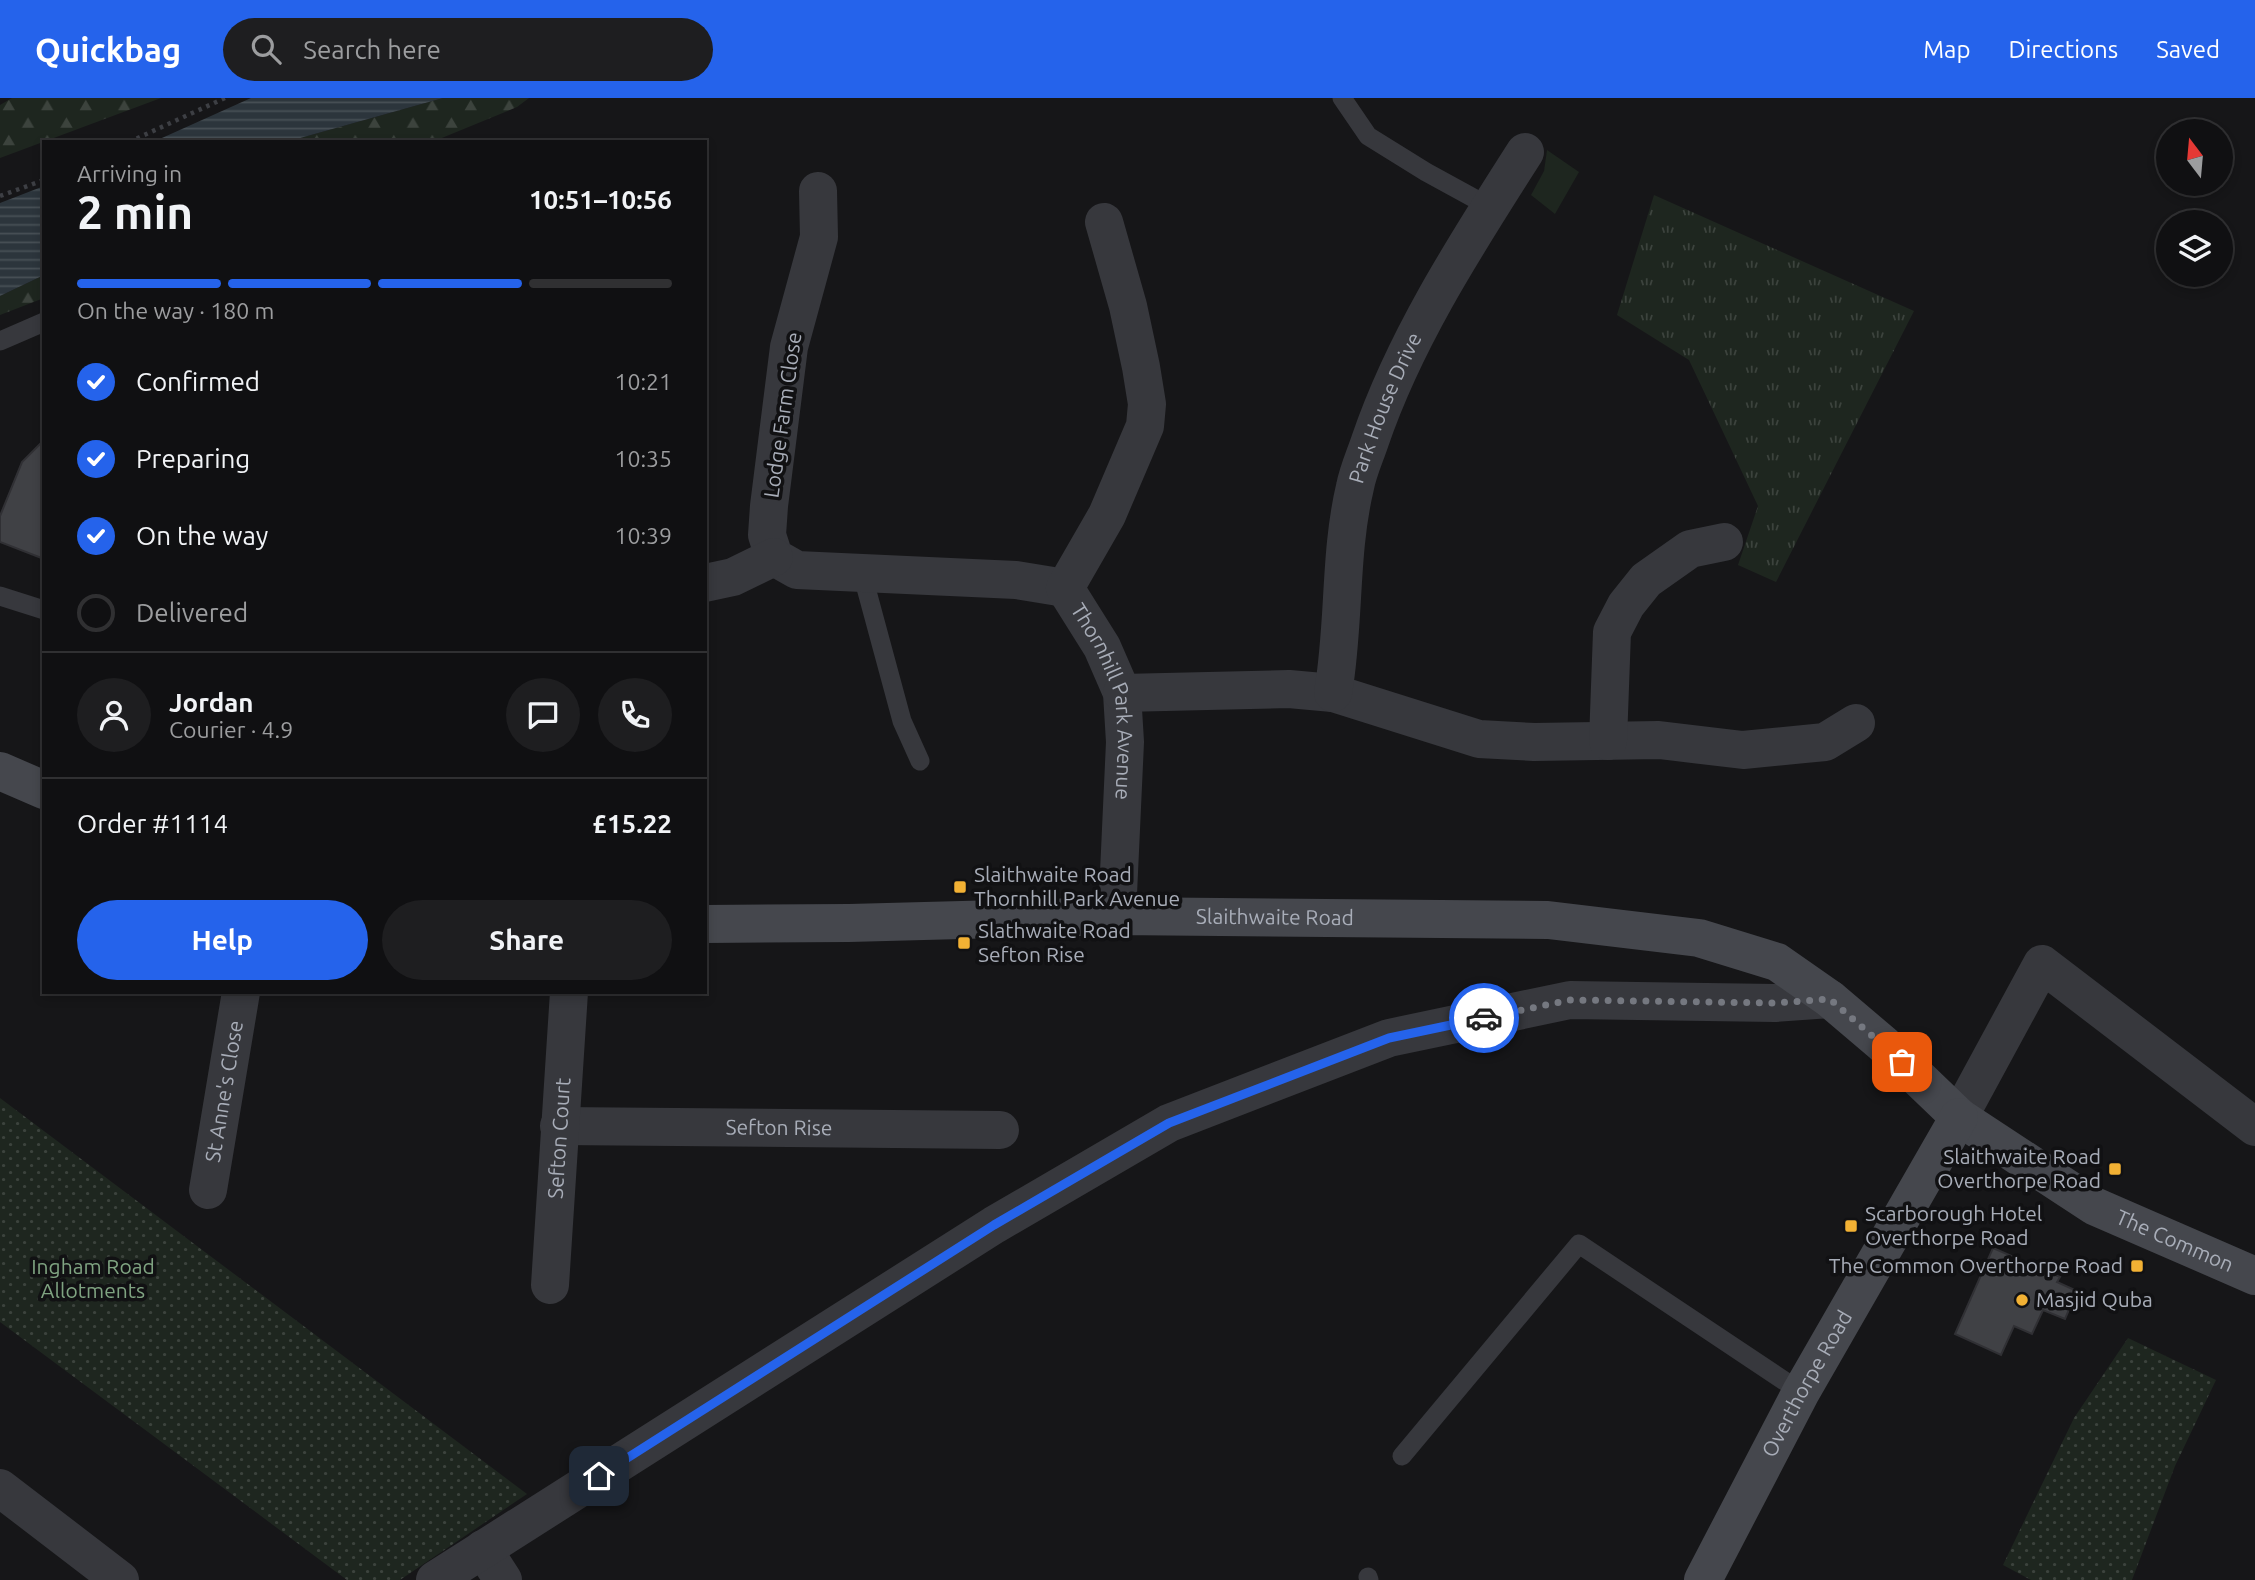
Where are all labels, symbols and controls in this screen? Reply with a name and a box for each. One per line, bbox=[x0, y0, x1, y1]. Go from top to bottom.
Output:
search box bbox=[223, 18, 713, 81]
icon: search bbox=[247, 30, 285, 68]
text: Quickbag bbox=[35, 31, 181, 68]
text: Search here bbox=[303, 35, 441, 64]
text: Map bbox=[1923, 36, 1970, 63]
text: Directions bbox=[2008, 36, 2118, 63]
text: Saved bbox=[2156, 36, 2220, 63]
north arrow bbox=[2156, 119, 2233, 196]
map controls bbox=[2156, 119, 2233, 287]
text: Arriving in bbox=[77, 161, 182, 186]
text: 10:51–10:56 bbox=[529, 185, 672, 214]
text: 2 min bbox=[77, 186, 193, 238]
button: layers bbox=[2156, 210, 2233, 287]
text: On the way · 180 m bbox=[77, 298, 274, 323]
street label: Park House Drive bbox=[1343, 328, 1426, 486]
street label: Lodge Farm Close bbox=[759, 330, 806, 499]
icon: check bbox=[77, 363, 115, 401]
text: Confirmed bbox=[136, 367, 260, 396]
text: 10:21 bbox=[614, 369, 672, 394]
icon: check bbox=[77, 440, 115, 478]
text: Preparing bbox=[136, 444, 250, 473]
text: 10:35 bbox=[614, 446, 672, 471]
icon: check bbox=[77, 517, 115, 555]
text: On the way bbox=[136, 521, 268, 550]
text: 10:39 bbox=[614, 523, 672, 548]
text: Delivered bbox=[136, 598, 248, 627]
street label: Thornhill Park Avenue bbox=[1067, 599, 1138, 800]
button: person bbox=[77, 678, 151, 752]
button: chat bbox=[506, 678, 580, 752]
button: phone bbox=[598, 678, 672, 752]
text: Jordan bbox=[169, 688, 254, 717]
text: Courier · 4.9 bbox=[169, 717, 293, 742]
text: Order #1114 bbox=[77, 809, 228, 838]
text: £15.22 bbox=[592, 809, 672, 838]
place label: Slaithwaite Road Thornhill Park Avenue bbox=[974, 862, 1180, 910]
marker: Slaithwaite Road Thornhill Park Avenue bbox=[952, 879, 968, 895]
button: Help bbox=[77, 900, 368, 980]
button: Share bbox=[382, 900, 672, 980]
street label: Slaithwaite Road bbox=[1196, 904, 1354, 929]
place label: Slathwaite Road Sefton Rise bbox=[978, 918, 1131, 966]
marker: Slathwaite Road Sefton Rise bbox=[956, 935, 972, 951]
courier bbox=[1449, 983, 1519, 1053]
icon: car bbox=[1465, 999, 1503, 1037]
street label: St Anne's Close bbox=[200, 1018, 247, 1164]
pin bbox=[1872, 1032, 1932, 1092]
icon: bag bbox=[1883, 1043, 1921, 1081]
street label: Sefton Court bbox=[543, 1077, 574, 1200]
street label: Sefton Rise bbox=[725, 1115, 833, 1139]
place label: Slaithwaite Road Overthorpe Road bbox=[1937, 1144, 2101, 1192]
marker: Slaithwaite Road Overthorpe Road bbox=[2107, 1161, 2123, 1177]
place label: Scarborough Hotel Overthorpe Road bbox=[1865, 1201, 2042, 1249]
street label: The Common bbox=[2113, 1204, 2238, 1276]
marker: Scarborough Hotel Overthorpe Road bbox=[1843, 1218, 1859, 1234]
place label: The Common Overthorpe Road bbox=[1829, 1253, 2123, 1277]
park label: Ingham Road Allotments bbox=[31, 1254, 155, 1302]
marker: The Common Overthorpe Road bbox=[2129, 1258, 2145, 1274]
place label: Masjid Quba bbox=[2036, 1287, 2153, 1311]
marker: Masjid Quba bbox=[2014, 1292, 2030, 1308]
street label: Overthorpe Road bbox=[1756, 1306, 1856, 1461]
pin bbox=[569, 1446, 629, 1506]
icon: home bbox=[580, 1457, 618, 1495]

